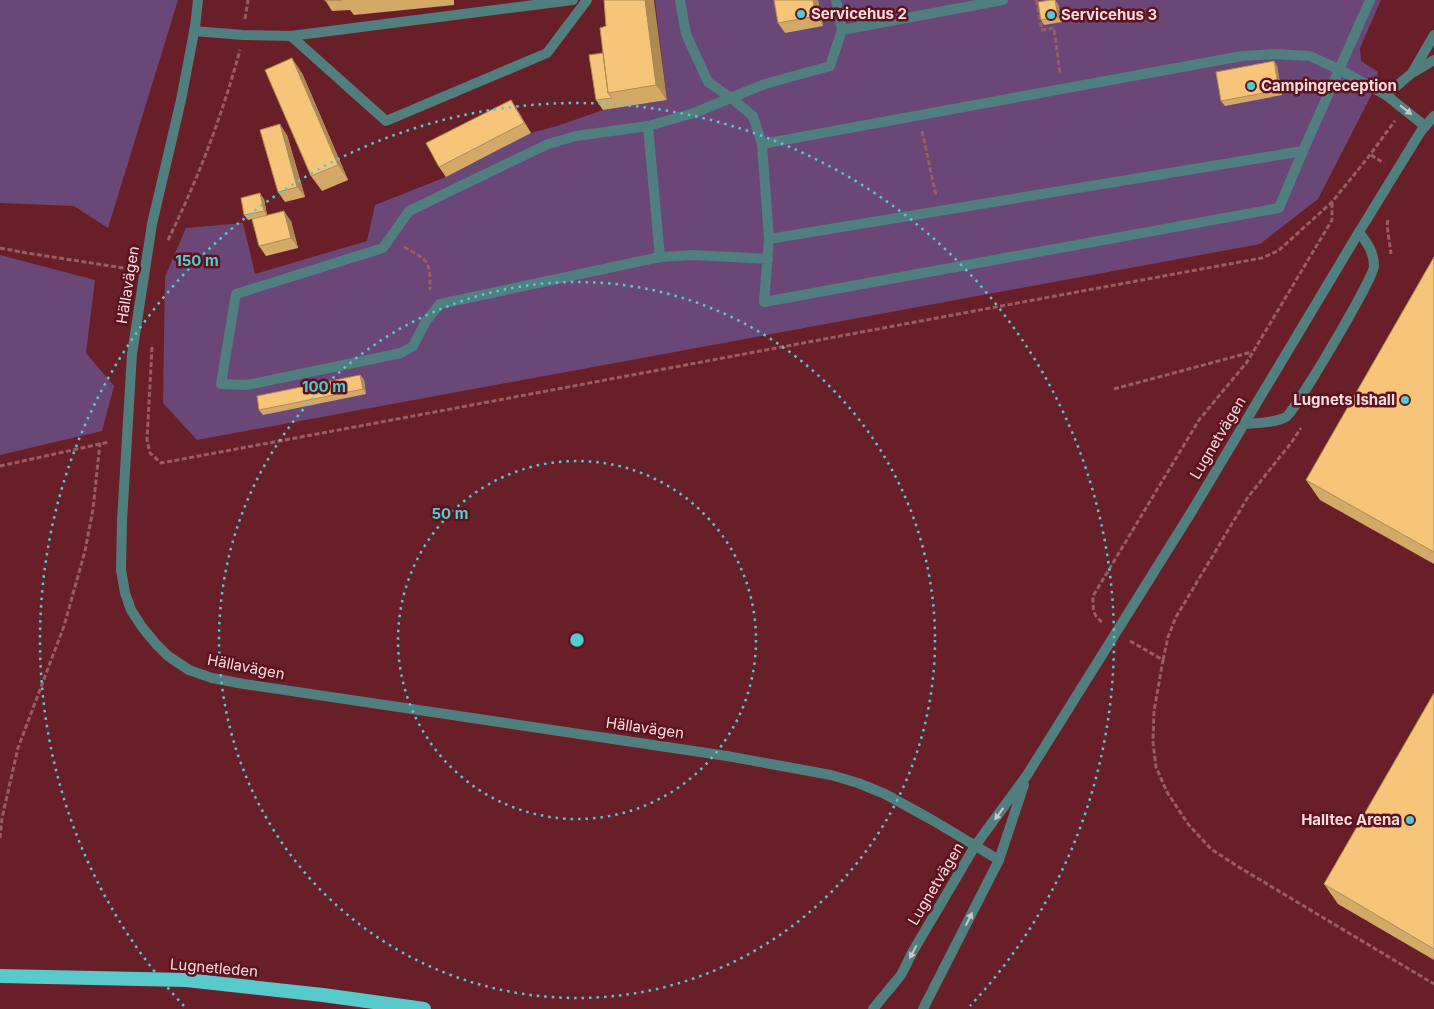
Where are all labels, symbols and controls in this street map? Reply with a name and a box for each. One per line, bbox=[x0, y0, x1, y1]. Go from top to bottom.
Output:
place label: Servicehus 2 bbox=[811, 4, 907, 23]
place label: Servicehus 3 bbox=[1061, 5, 1157, 24]
marker: Servicehus 2 bbox=[795, 8, 807, 20]
marker: Servicehus 3 bbox=[1045, 9, 1057, 21]
place label: Campingreception bbox=[1261, 76, 1397, 95]
marker: Campingreception bbox=[1245, 80, 1257, 92]
one-way arrow bbox=[1399, 105, 1413, 115]
street label: Hällavägen bbox=[112, 245, 143, 325]
text: 150 m bbox=[175, 251, 219, 270]
text: 100 m bbox=[302, 377, 346, 396]
place label: Lugnets Ishall bbox=[1293, 390, 1395, 409]
street label: Lugnetvägen bbox=[1185, 393, 1250, 482]
marker: Lugnets Ishall bbox=[1399, 394, 1411, 406]
text: 50 m bbox=[432, 504, 468, 523]
centre of rings bbox=[568, 631, 586, 649]
street label: Hällavägen bbox=[206, 650, 287, 683]
street label: Hällavägen bbox=[605, 713, 685, 742]
one-way arrow bbox=[993, 807, 1004, 820]
place label: Halltec Arena bbox=[1301, 810, 1400, 829]
marker: Halltec Arena bbox=[1404, 814, 1416, 826]
street label: Lugnetvägen bbox=[903, 839, 968, 928]
one-way arrow bbox=[965, 912, 973, 926]
one-way arrow bbox=[909, 945, 917, 959]
street label: Lugnetleden bbox=[169, 954, 259, 981]

